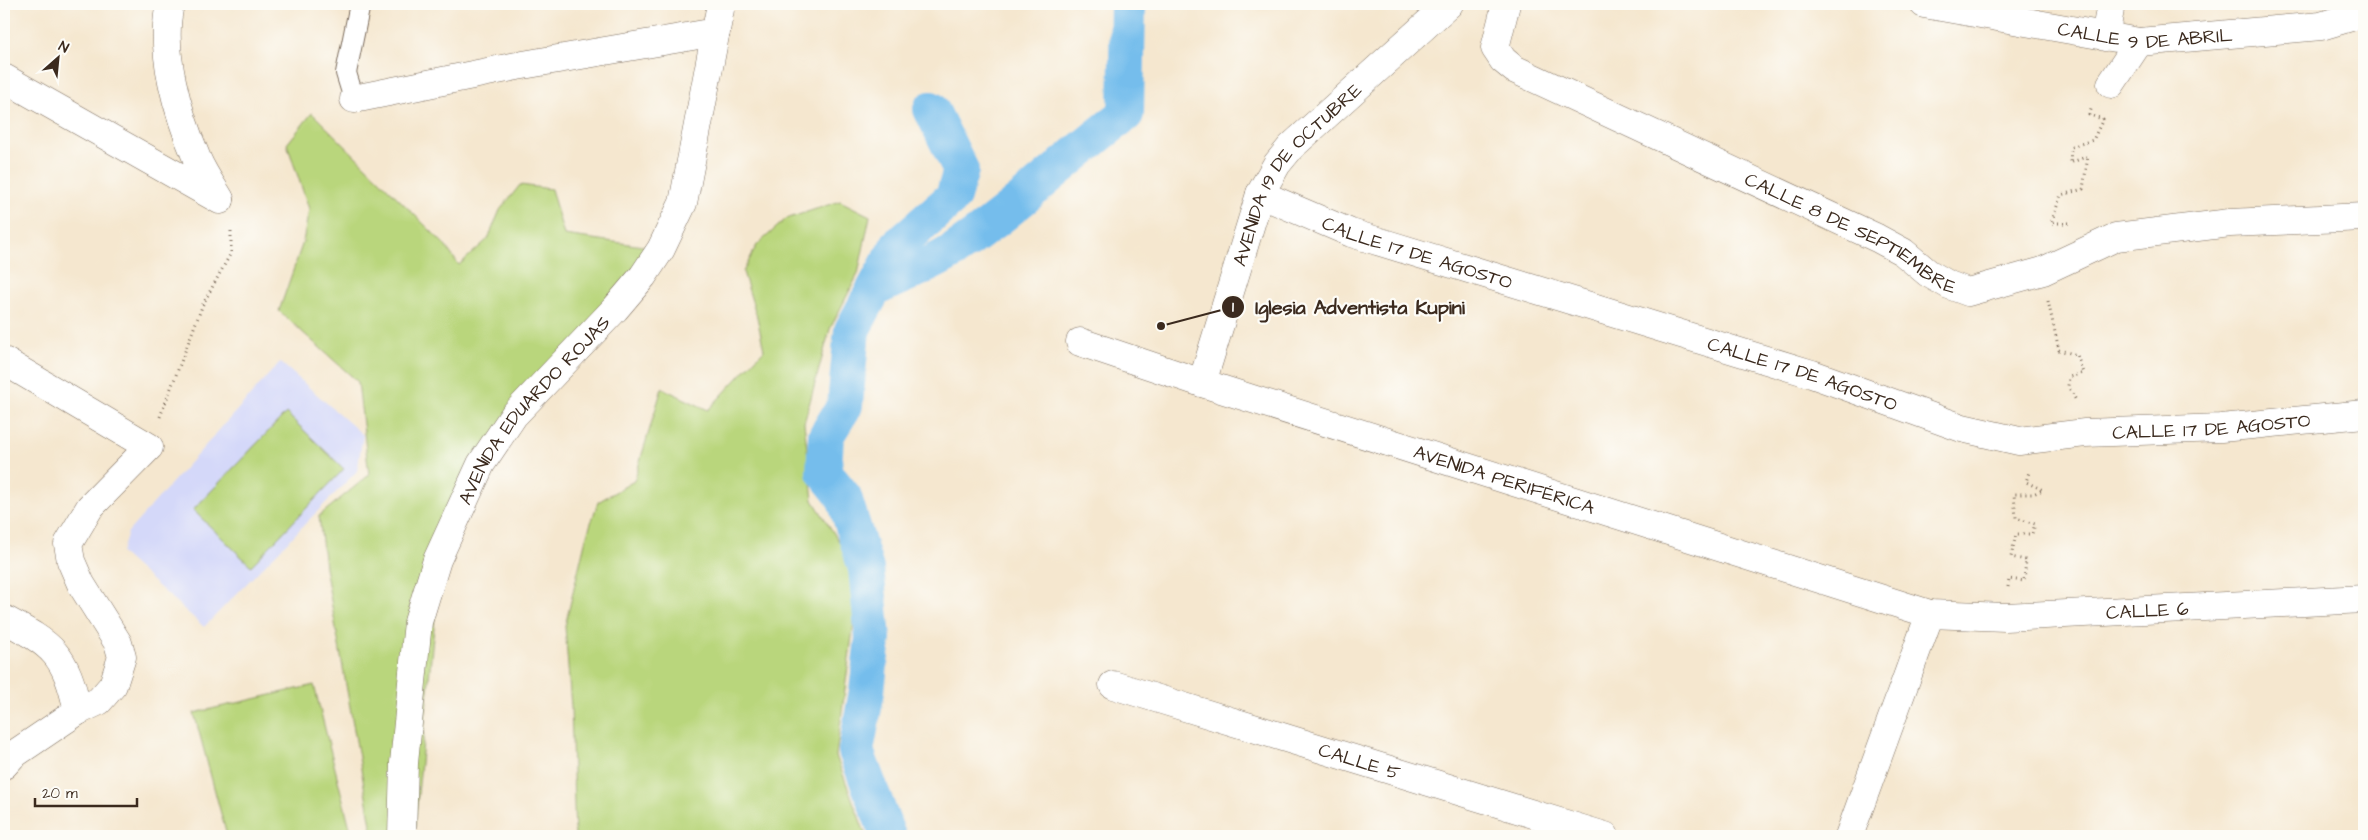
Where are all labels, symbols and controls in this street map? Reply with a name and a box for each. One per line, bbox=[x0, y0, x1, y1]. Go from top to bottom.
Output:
street label: CALLE 9 DE ABRIL bbox=[2055, 16, 2233, 57]
north arrow bbox=[32, 32, 82, 82]
text: N bbox=[55, 36, 72, 58]
street label: AVENIDA 19 DE OCTUBRE bbox=[1227, 77, 1368, 269]
street label: CALLE 8 DE SEPTIEMBRE bbox=[1740, 166, 1960, 301]
street label: CALLE 17 DE AGOSTO bbox=[1317, 210, 1516, 297]
callout: Iglesia Adventista Kupini bbox=[1220, 289, 1475, 324]
text: Iglesia Adventista Kupini bbox=[1255, 294, 1466, 323]
text: 1 bbox=[1232, 297, 1234, 318]
street label: AVENIDA EDUARDO ROJAS bbox=[452, 310, 617, 509]
street label: CALLE 17 DE AGOSTO bbox=[1704, 331, 1901, 419]
street label: CALLE 17 DE AGOSTO bbox=[2112, 407, 2312, 447]
street label: AVENIDA PERIFÉRICA bbox=[1410, 439, 1598, 522]
street label: CALLE 6 bbox=[2105, 596, 2189, 627]
street label: CALLE 5 bbox=[1315, 737, 1404, 788]
scale bar bbox=[35, 775, 138, 807]
text: 20 m bbox=[42, 783, 78, 804]

